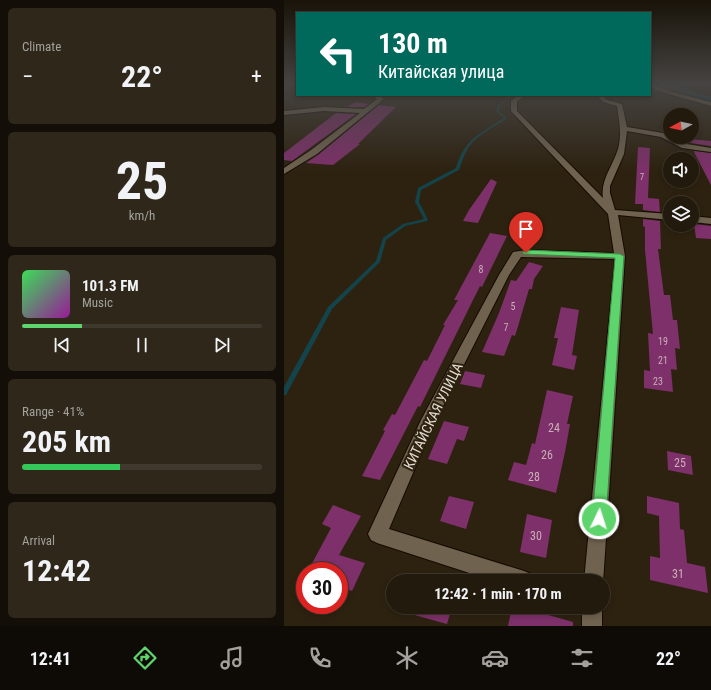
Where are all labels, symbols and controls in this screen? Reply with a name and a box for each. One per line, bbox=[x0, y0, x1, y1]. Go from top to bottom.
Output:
text: 130 m bbox=[378, 27, 448, 60]
icon: left bbox=[312, 28, 364, 80]
text: Climate bbox=[22, 39, 61, 54]
text: 22° bbox=[121, 59, 163, 94]
text: Китайская улица bbox=[378, 61, 504, 82]
text: − bbox=[22, 64, 33, 89]
text: + bbox=[251, 64, 262, 89]
north arrow bbox=[663, 108, 699, 144]
map controls bbox=[663, 108, 699, 232]
text: 25 bbox=[116, 151, 168, 212]
button: sound bbox=[663, 152, 699, 188]
house number: 7 bbox=[640, 172, 645, 182]
button: layers bbox=[663, 196, 699, 232]
text: km/h bbox=[129, 208, 155, 223]
pin bbox=[509, 212, 543, 253]
icon: arrive bbox=[515, 218, 537, 240]
house number: 8 bbox=[479, 264, 484, 275]
text: 101.3 FM bbox=[82, 277, 139, 295]
text: Music bbox=[82, 295, 113, 310]
house number: 5 bbox=[511, 301, 516, 312]
house number: 7 bbox=[504, 322, 509, 333]
icon: previous bbox=[51, 334, 73, 356]
icon: pause bbox=[131, 334, 153, 356]
icon: next bbox=[211, 334, 233, 356]
house number: 19 bbox=[658, 336, 668, 347]
house number: 21 bbox=[658, 355, 668, 366]
street label: КИТАЙСКАЯ УЛИЦА bbox=[400, 360, 466, 472]
house number: 23 bbox=[653, 376, 663, 387]
text: Range · 41% bbox=[22, 404, 84, 419]
house number: 24 bbox=[548, 421, 560, 435]
text: 205 km bbox=[22, 424, 111, 459]
house number: 26 bbox=[541, 448, 553, 462]
house number: 25 bbox=[674, 456, 686, 470]
house number: 28 bbox=[528, 470, 540, 484]
position arrow bbox=[578, 498, 620, 540]
house number: 30 bbox=[530, 529, 542, 543]
text: Arrival bbox=[22, 533, 55, 548]
text: 12:42 bbox=[22, 553, 91, 588]
speed limit sign: 30 bbox=[296, 562, 348, 614]
house number: 31 bbox=[672, 567, 684, 581]
text: 12:42 · 1 min · 170 m bbox=[434, 585, 562, 603]
icon: directions bbox=[131, 644, 159, 672]
icon: music bbox=[218, 644, 246, 672]
icon: phone bbox=[306, 644, 334, 672]
icon: climate bbox=[393, 644, 421, 672]
icon: car bbox=[481, 644, 509, 672]
icon: filters bbox=[568, 644, 596, 672]
text: 12:41 bbox=[30, 648, 71, 669]
text: 22° bbox=[656, 648, 681, 669]

